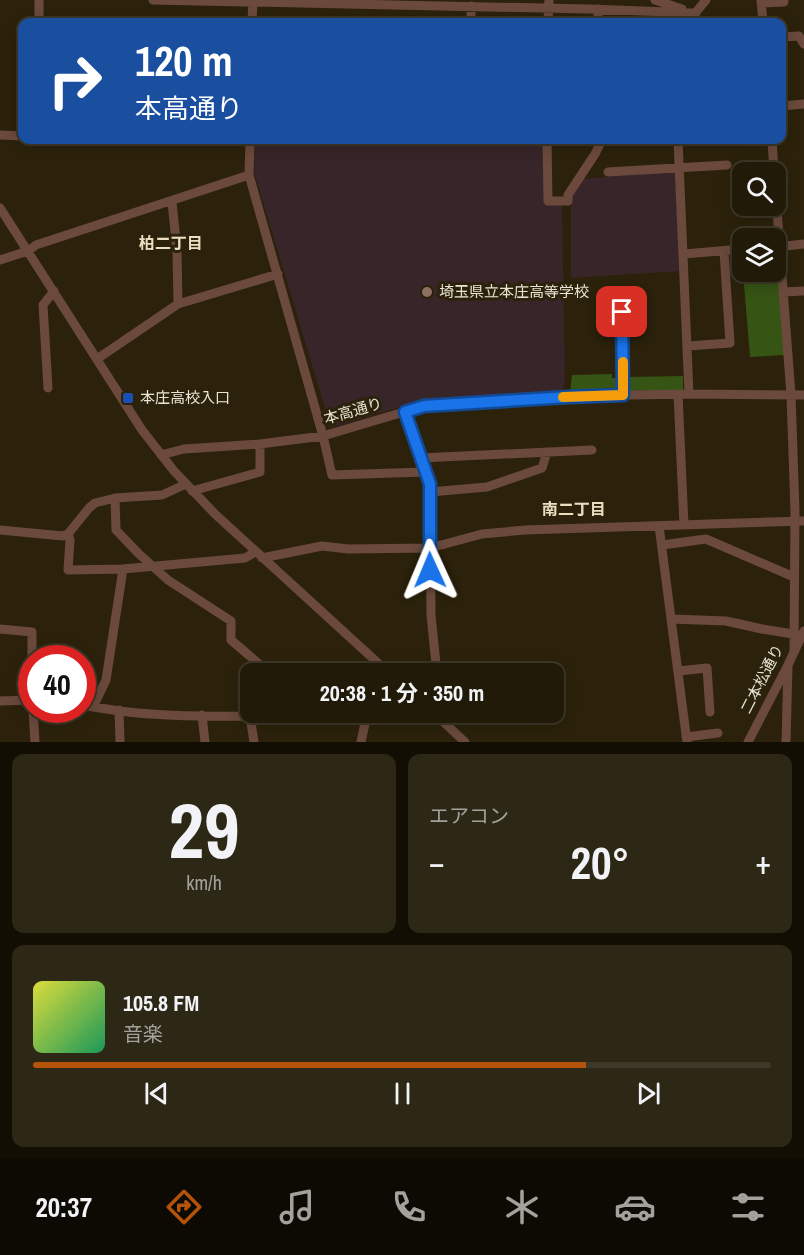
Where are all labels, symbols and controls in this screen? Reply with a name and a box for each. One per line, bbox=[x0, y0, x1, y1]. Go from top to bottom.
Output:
text: 120 m bbox=[135, 33, 233, 89]
icon: right bbox=[36, 42, 114, 120]
text: 本高通り bbox=[135, 90, 243, 126]
map controls bbox=[732, 162, 786, 282]
button: search bbox=[732, 162, 786, 216]
button: layers bbox=[732, 228, 786, 282]
district label: 柏二丁目 bbox=[139, 232, 203, 254]
place label: 埼玉県立本庄高等学校 bbox=[439, 281, 589, 302]
marker: 埼玉県立本庄高等学校 bbox=[420, 285, 434, 299]
pin bbox=[596, 286, 647, 337]
icon: arrive bbox=[605, 295, 638, 328]
place label: 本庄高校入口 bbox=[140, 387, 230, 408]
marker: 本庄高校入口 bbox=[121, 391, 135, 405]
street label: 本高通り bbox=[321, 392, 385, 429]
district label: 南二丁目 bbox=[542, 498, 606, 520]
position arrow bbox=[398, 538, 462, 602]
street label: 二本松通り bbox=[735, 641, 788, 717]
speed limit sign: 40 bbox=[18, 645, 96, 723]
text: 20:38 · 1 分 · 350 m bbox=[320, 678, 484, 708]
text: 29 bbox=[168, 777, 240, 882]
text: エアコン bbox=[429, 802, 509, 829]
text: 20° bbox=[570, 832, 630, 893]
text: − bbox=[429, 840, 445, 884]
text: + bbox=[755, 840, 771, 884]
text: km/h bbox=[186, 869, 222, 896]
text: 105.8 FM bbox=[123, 988, 199, 1018]
text: 音楽 bbox=[123, 1020, 163, 1047]
icon: previous bbox=[140, 1077, 173, 1110]
icon: pause bbox=[386, 1077, 419, 1110]
icon: next bbox=[632, 1077, 665, 1110]
icon: directions bbox=[163, 1186, 205, 1228]
icon: music bbox=[276, 1186, 318, 1228]
icon: phone bbox=[388, 1186, 430, 1228]
icon: climate bbox=[501, 1186, 543, 1228]
icon: car bbox=[614, 1186, 656, 1228]
icon: filters bbox=[727, 1186, 769, 1228]
text: 20:37 bbox=[35, 1189, 92, 1225]

